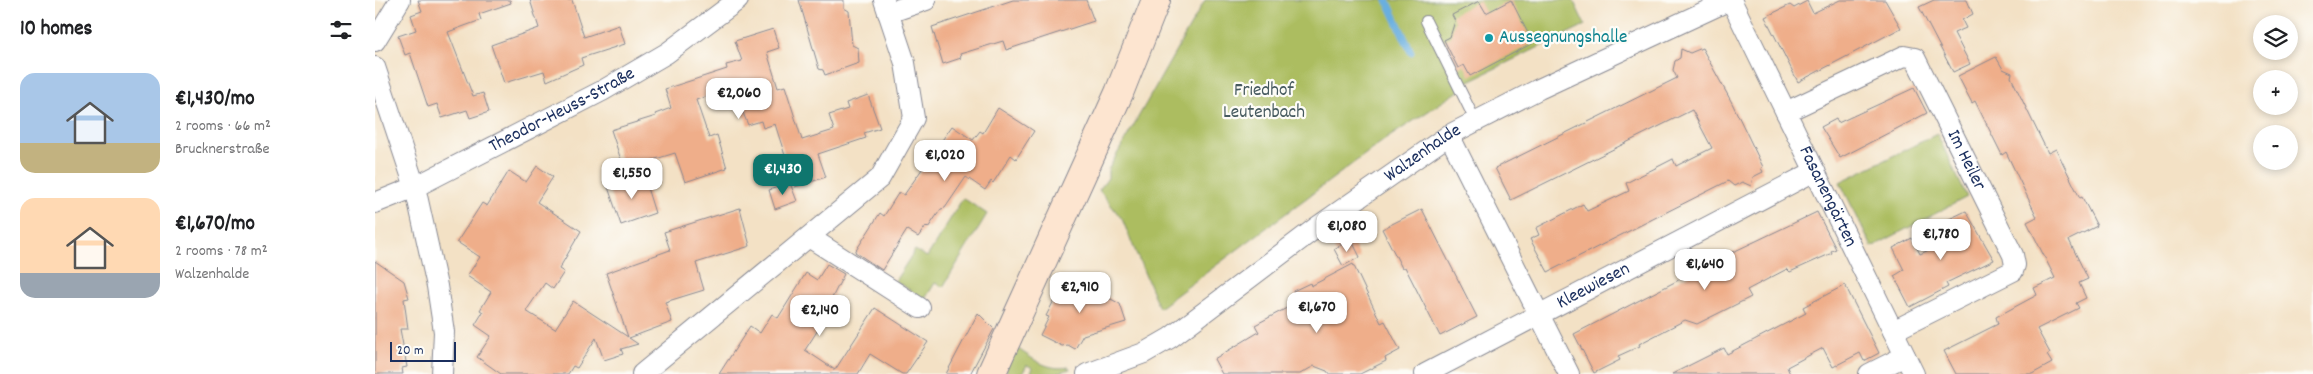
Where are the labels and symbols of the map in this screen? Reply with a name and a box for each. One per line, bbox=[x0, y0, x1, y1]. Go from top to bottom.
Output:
place label: Aussegnungshalle bbox=[1499, 25, 1627, 52]
marker: Aussegnungshalle bbox=[1483, 32, 1495, 44]
street label: Theodor-Heuss-Straße bbox=[485, 61, 640, 160]
pin: €2,060 bbox=[698, 78, 780, 120]
park label: Friedhof Leutenbach bbox=[1223, 78, 1305, 127]
street label: Walzenhalde bbox=[1379, 117, 1466, 190]
street label: Im Heiler bbox=[1939, 125, 1992, 195]
pin: €1,020 bbox=[904, 140, 986, 182]
street label: Fasanengärten bbox=[1791, 142, 1863, 252]
pin: €1,430 bbox=[742, 154, 824, 196]
pin: €1,550 bbox=[591, 158, 673, 200]
pin: €1,080 bbox=[1306, 210, 1388, 253]
pin: €1,780 bbox=[1900, 218, 1982, 261]
pin: €1,640 bbox=[1664, 248, 1746, 291]
street label: Kleewiesen bbox=[1552, 256, 1635, 317]
pin: €2,910 bbox=[1039, 272, 1121, 314]
pin: €1,670 bbox=[1276, 292, 1358, 334]
pin: €2,140 bbox=[779, 294, 861, 337]
scale bar bbox=[390, 339, 456, 362]

